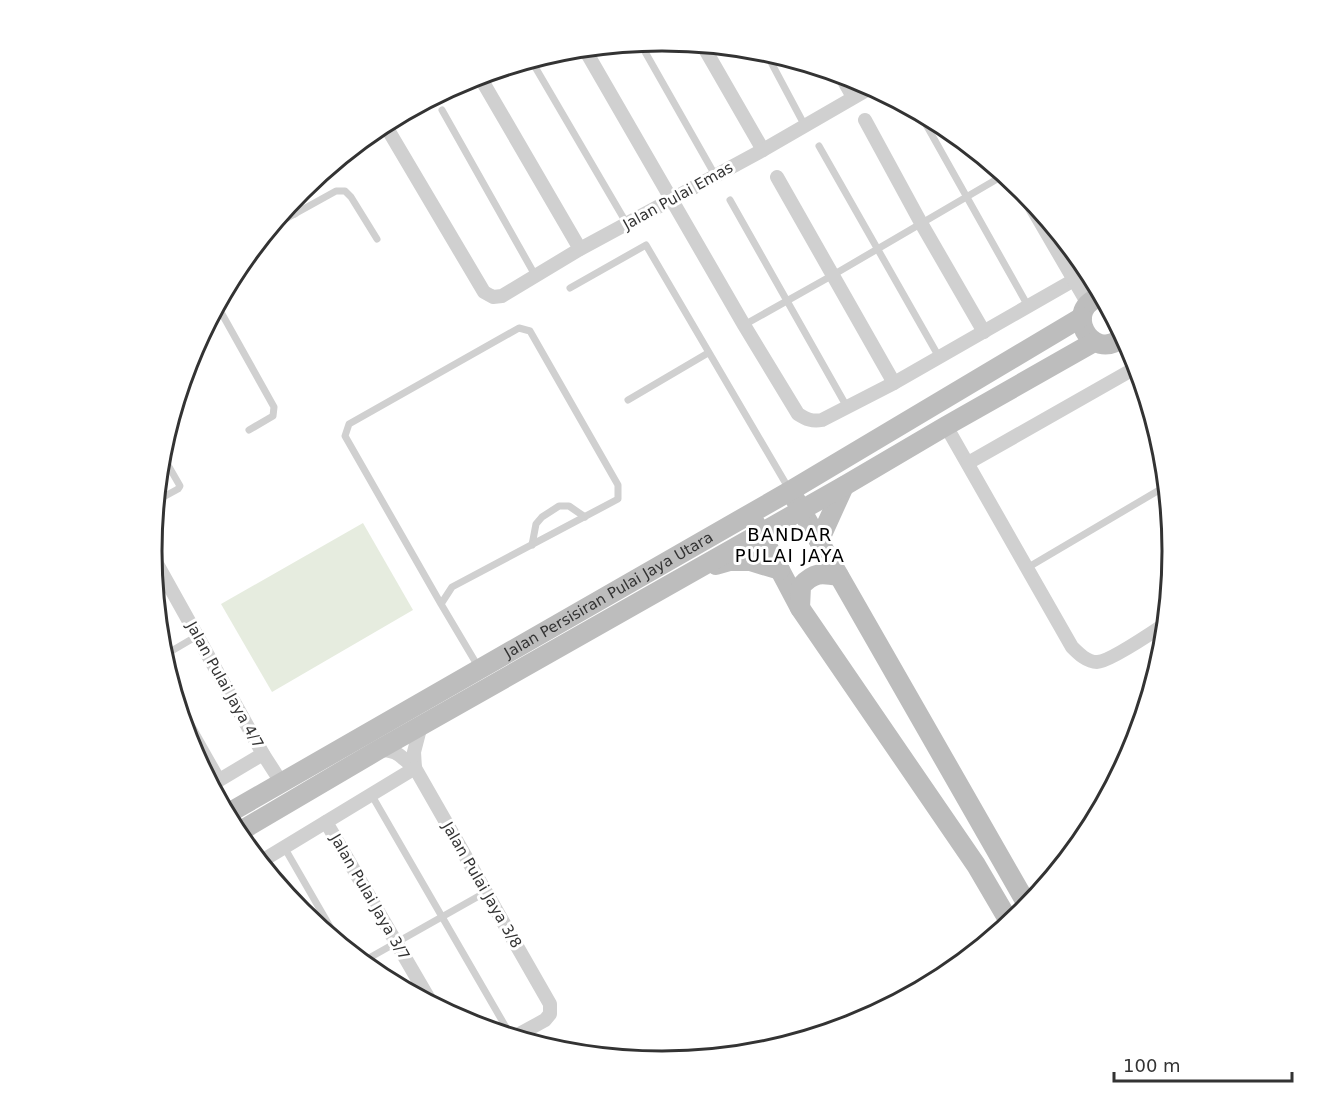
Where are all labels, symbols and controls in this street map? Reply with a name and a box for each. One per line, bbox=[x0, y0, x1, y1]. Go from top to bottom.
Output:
street label: Jalan Pulai Emas bbox=[619, 158, 736, 234]
district label: BANDAR PULAI JAYA bbox=[735, 524, 845, 566]
street label: Jalan Persisiran Pulai Jaya Utara bbox=[500, 528, 716, 662]
street label: Jalan Pulai Jaya 4/7 bbox=[182, 617, 267, 752]
street label: Jalan Pulai Jaya 3/8 bbox=[438, 818, 525, 951]
street label: Jalan Pulai Jaya 3/7 bbox=[326, 830, 413, 963]
scale bar bbox=[1114, 1045, 1292, 1083]
text: 100 m bbox=[1123, 1055, 1181, 1076]

